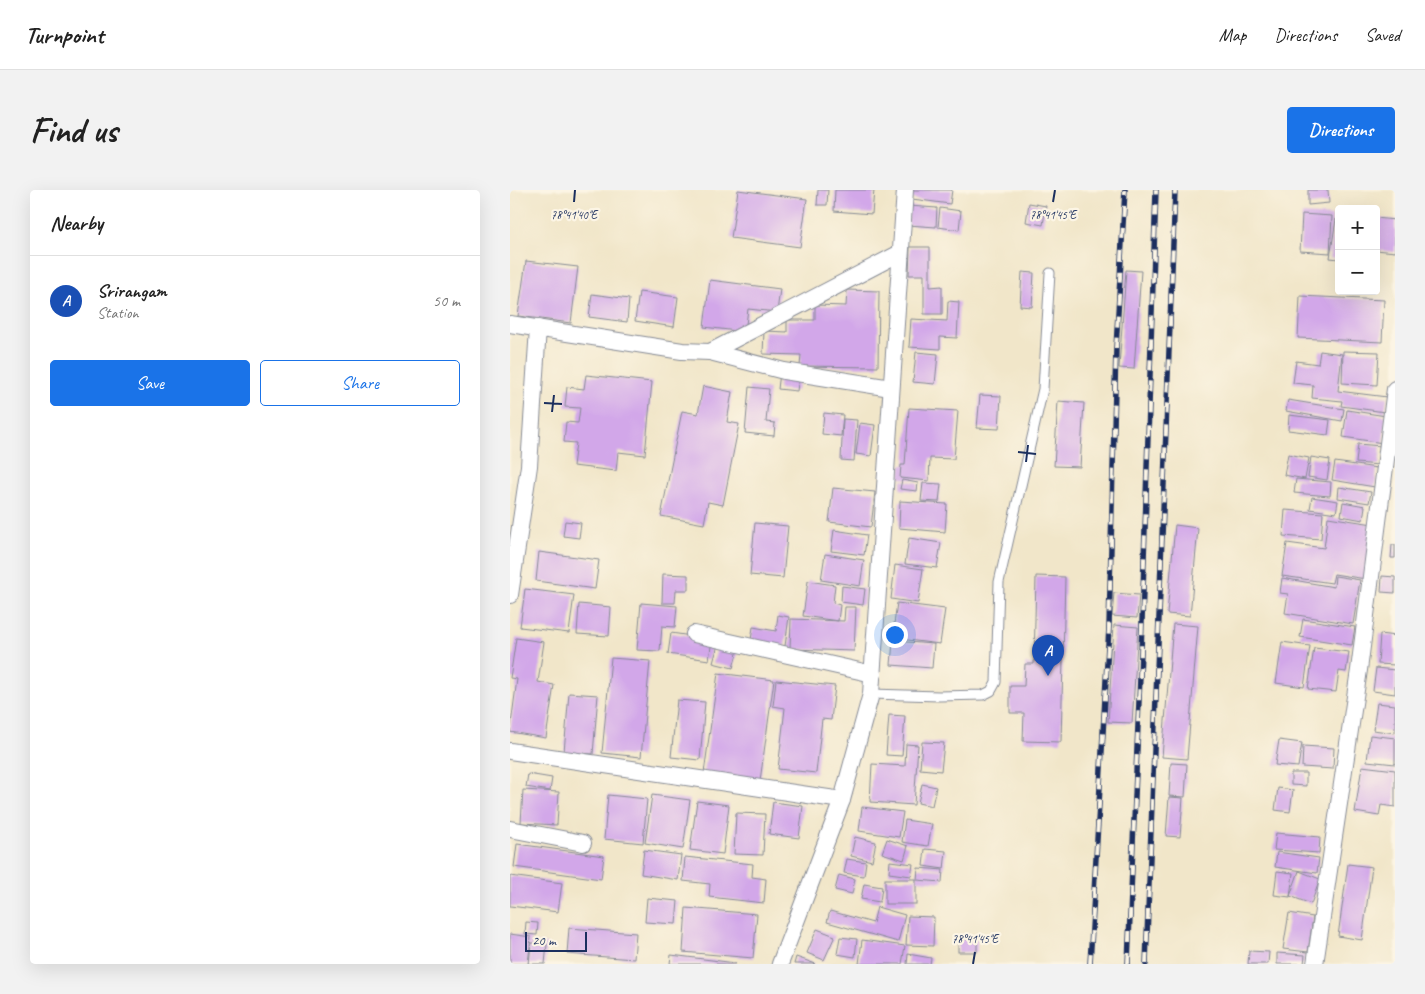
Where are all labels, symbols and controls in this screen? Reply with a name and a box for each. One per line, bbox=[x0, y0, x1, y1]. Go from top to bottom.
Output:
text: Turnpoint bbox=[25, 20, 104, 50]
text: Map bbox=[1219, 24, 1246, 46]
text: Directions bbox=[1274, 24, 1337, 46]
text: Saved bbox=[1365, 24, 1400, 46]
button: Directions bbox=[1287, 107, 1395, 153]
text: Find us bbox=[30, 108, 117, 153]
map controls bbox=[1335, 205, 1380, 295]
button: + bbox=[1335, 205, 1380, 250]
text: 78°41'40"E bbox=[551, 207, 599, 223]
text: 78°41'45"E bbox=[1030, 207, 1078, 223]
text: Nearby bbox=[50, 210, 103, 236]
button: − bbox=[1335, 250, 1380, 295]
text: Srirangam bbox=[97, 279, 167, 303]
text: A bbox=[62, 291, 70, 311]
text: 50 m bbox=[433, 291, 460, 311]
text: Station bbox=[97, 303, 139, 323]
button: Save bbox=[50, 360, 250, 406]
button: Share bbox=[260, 360, 460, 406]
your location bbox=[882, 622, 908, 648]
pin: A bbox=[1032, 635, 1064, 676]
scale bar bbox=[525, 929, 588, 952]
text: 78°41'45"E bbox=[952, 931, 1000, 947]
text: 20 m bbox=[532, 932, 556, 949]

